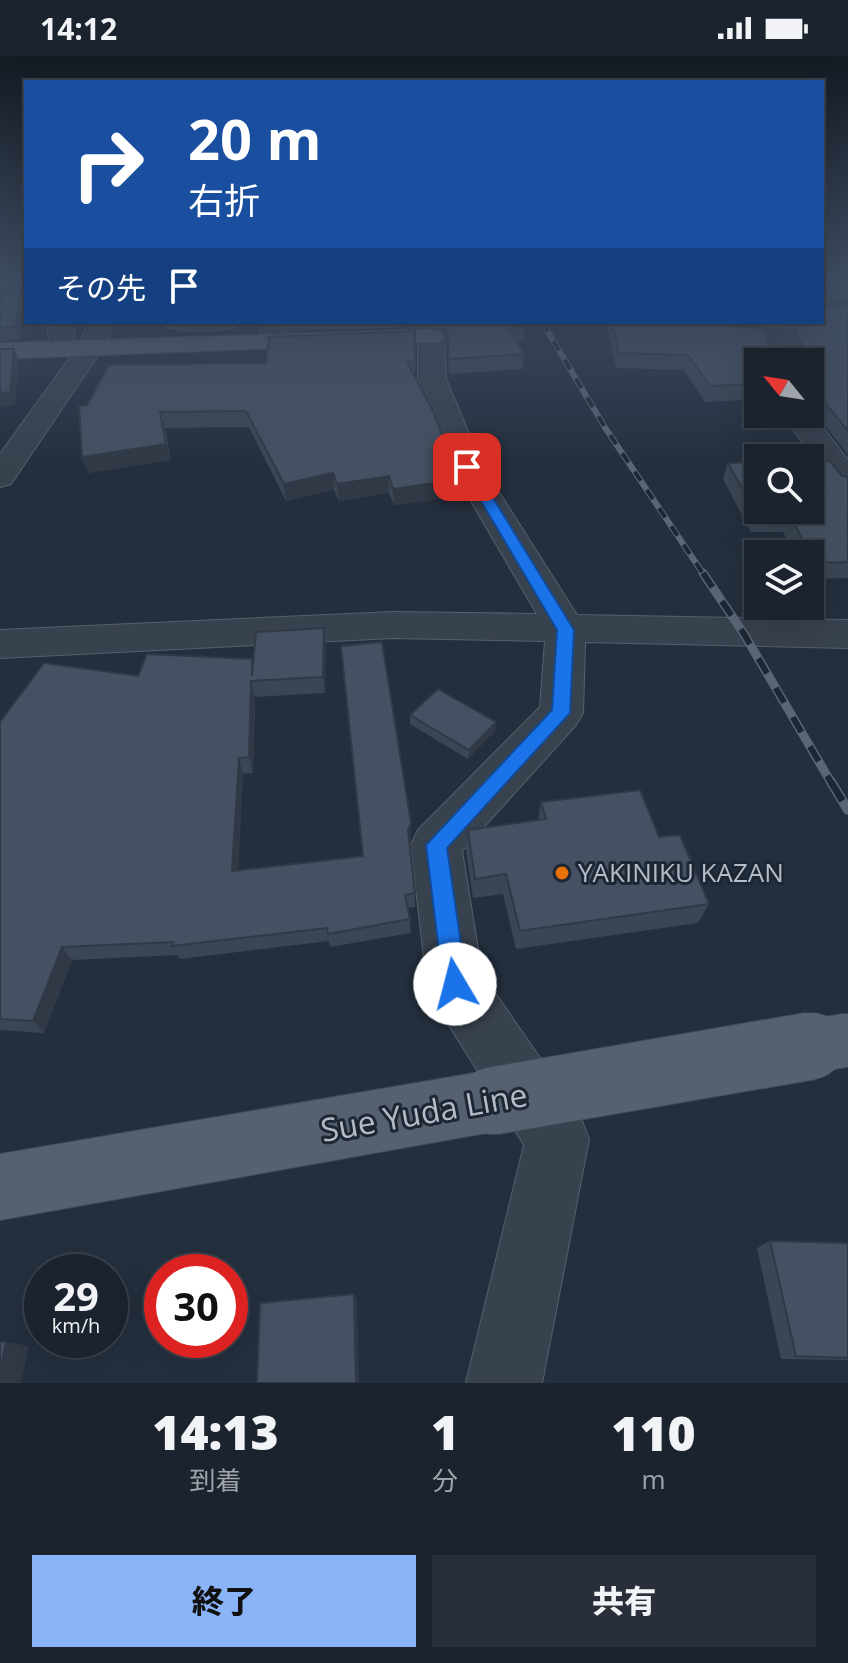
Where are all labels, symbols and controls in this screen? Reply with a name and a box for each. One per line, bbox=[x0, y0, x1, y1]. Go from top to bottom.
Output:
text: 14:12 bbox=[40, 8, 117, 49]
text: 20 m bbox=[188, 100, 322, 176]
icon: right bbox=[56, 112, 160, 216]
text: 右折 bbox=[188, 176, 260, 225]
icon: arrive bbox=[162, 264, 206, 308]
text: その先 bbox=[56, 267, 146, 308]
north arrow bbox=[744, 348, 824, 428]
map controls bbox=[744, 348, 824, 620]
pin bbox=[433, 433, 501, 501]
button: search bbox=[744, 444, 824, 524]
icon: arrive bbox=[445, 445, 489, 489]
button: layers bbox=[744, 540, 824, 620]
place label: YAKINIKU KAZAN bbox=[578, 854, 784, 890]
marker: YAKINIKU KAZAN bbox=[553, 864, 571, 882]
position arrow bbox=[413, 942, 497, 1026]
street label: Sue Yuda Line bbox=[317, 1072, 530, 1151]
speed limit sign: 30 bbox=[144, 1254, 248, 1358]
text: 29 bbox=[53, 1268, 99, 1323]
text: km/h bbox=[52, 1312, 100, 1339]
text: 14:13 bbox=[152, 1399, 279, 1464]
text: 1 bbox=[431, 1399, 459, 1464]
text: 110 bbox=[611, 1400, 696, 1465]
text: m bbox=[641, 1461, 666, 1497]
text: 到着 bbox=[189, 1462, 241, 1498]
text: 分 bbox=[432, 1462, 458, 1498]
button: 終了 bbox=[32, 1555, 416, 1647]
button: 共有 bbox=[432, 1555, 816, 1647]

